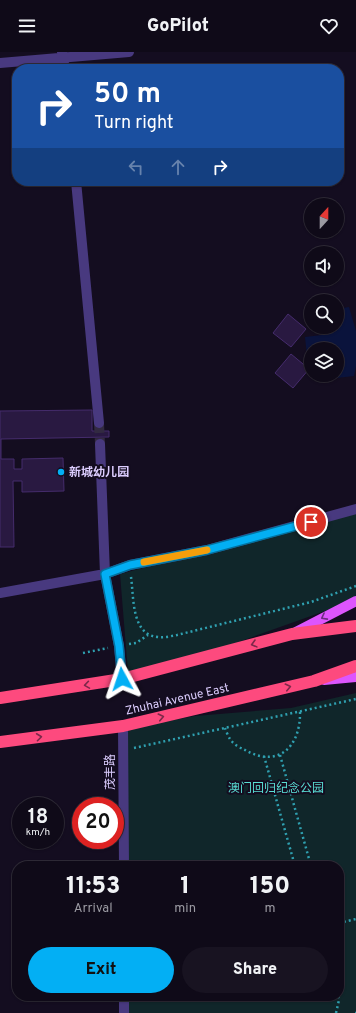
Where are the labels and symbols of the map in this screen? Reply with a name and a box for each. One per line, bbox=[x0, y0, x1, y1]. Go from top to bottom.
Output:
north arrow bbox=[304, 198, 344, 238]
place label: 新城幼儿园 bbox=[69, 465, 129, 481]
marker: 新城幼儿园 bbox=[56, 467, 66, 477]
pin bbox=[294, 505, 328, 539]
one-way arrow bbox=[321, 613, 328, 620]
one-way arrow bbox=[251, 640, 257, 648]
position arrow bbox=[101, 658, 143, 700]
one-way arrow bbox=[84, 680, 90, 689]
street label: Zhuhai Avenue East bbox=[124, 680, 231, 720]
one-way arrow bbox=[285, 684, 291, 692]
one-way arrow bbox=[157, 713, 164, 722]
one-way arrow bbox=[36, 733, 42, 742]
street label: 茂丰路 bbox=[103, 754, 119, 790]
park label: 澳门回归纪念公园 bbox=[228, 781, 324, 797]
speed limit sign: 20 bbox=[72, 797, 124, 849]

